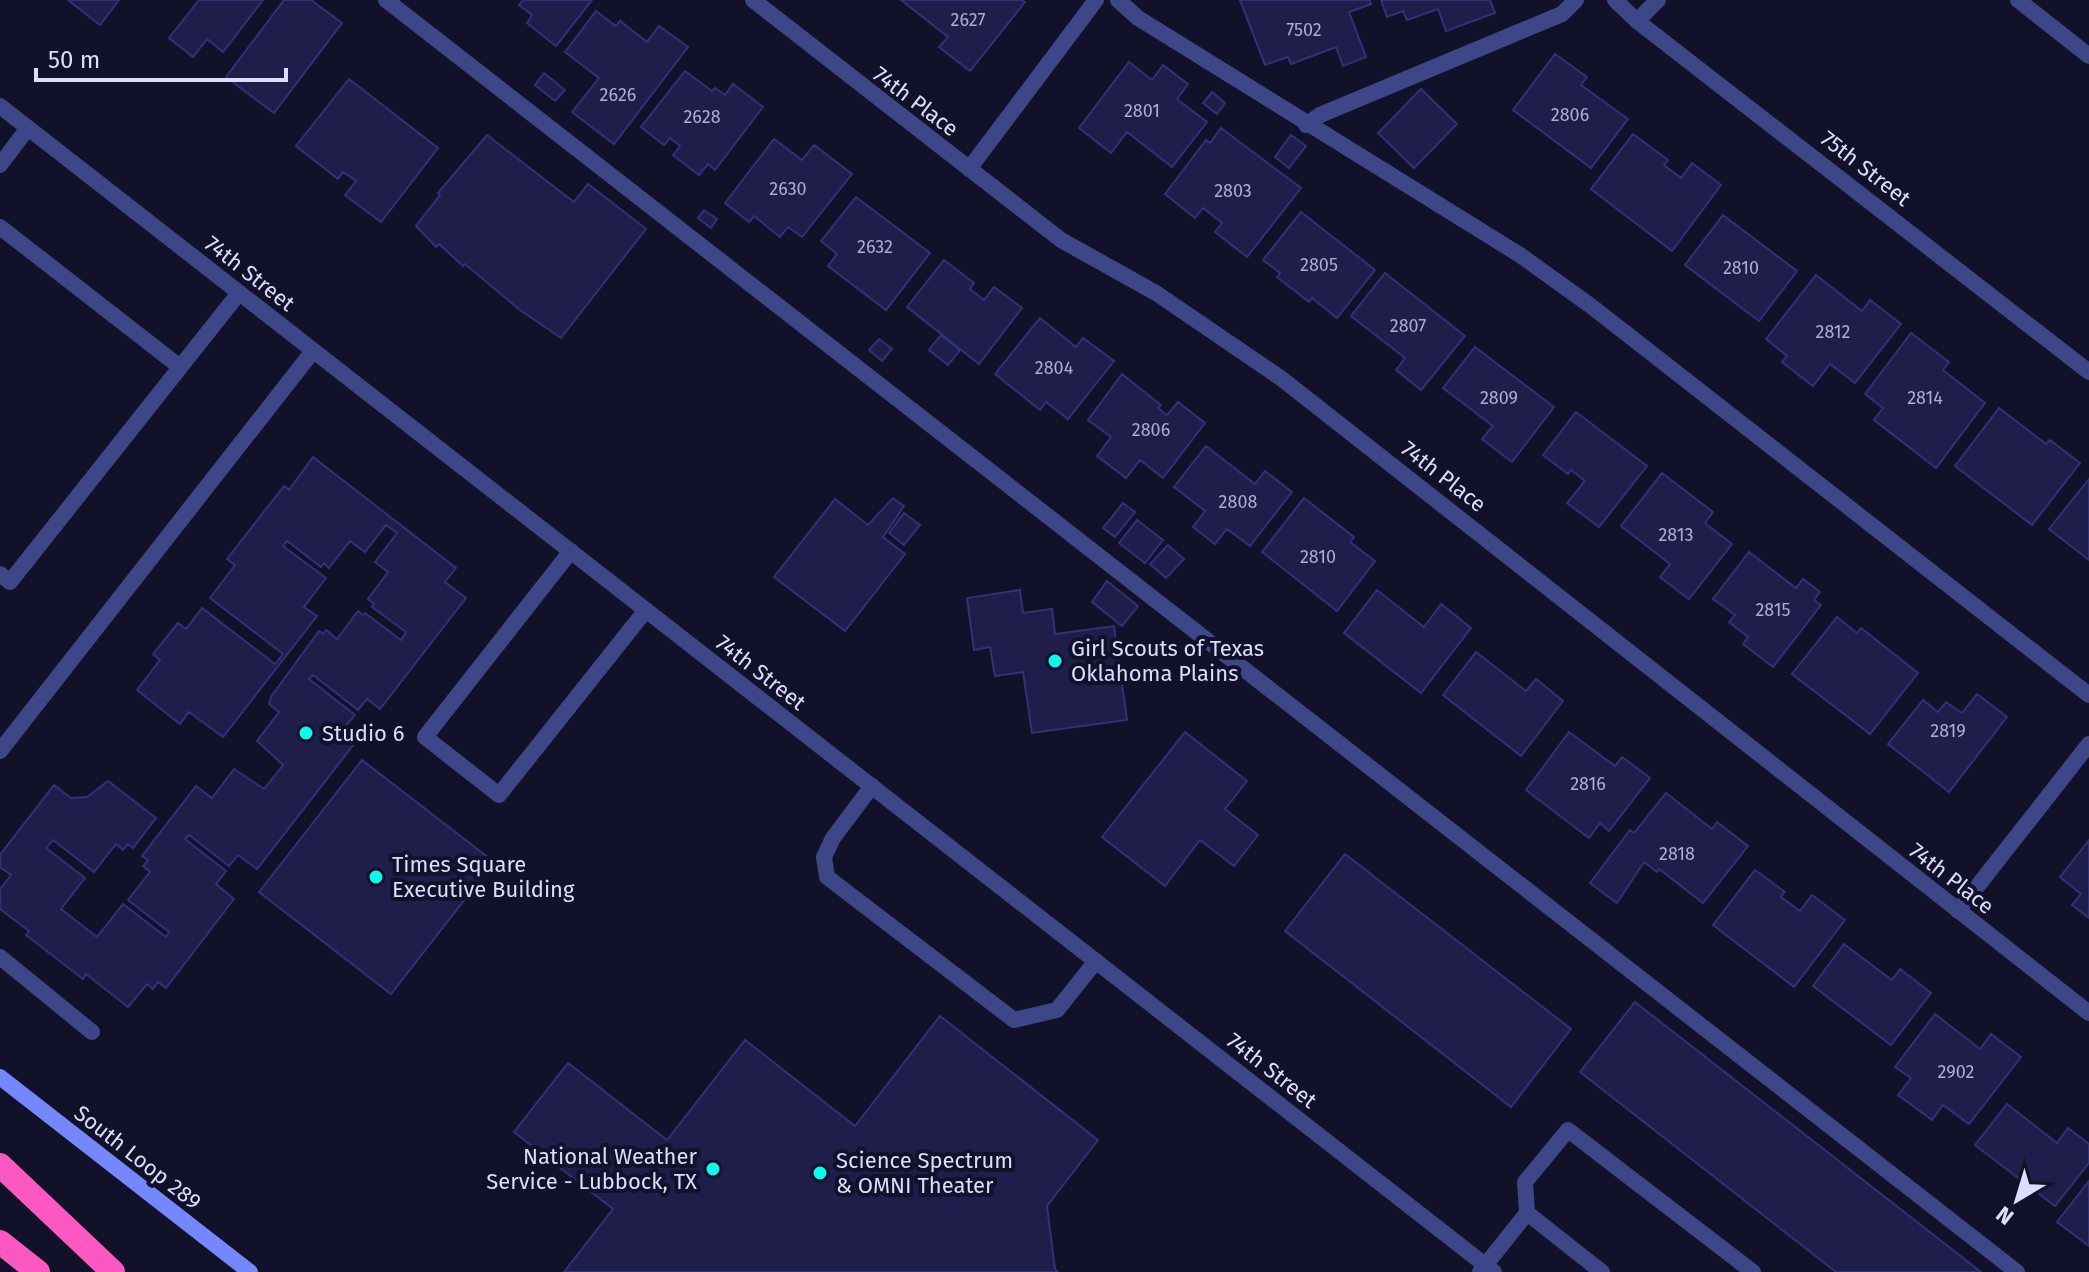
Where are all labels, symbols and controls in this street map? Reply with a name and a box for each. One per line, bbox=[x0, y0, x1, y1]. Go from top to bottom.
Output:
house number: 2627 bbox=[950, 9, 986, 31]
house number: 7502 bbox=[1286, 19, 1322, 41]
scale bar bbox=[36, 32, 286, 82]
text: 50 m bbox=[48, 46, 100, 74]
street label: 74th Place bbox=[868, 60, 964, 142]
house number: 2626 bbox=[600, 84, 636, 106]
house number: 2801 bbox=[1124, 100, 1160, 122]
house number: 2806 bbox=[1551, 104, 1589, 126]
house number: 2628 bbox=[683, 106, 721, 128]
street label: 75th Street bbox=[1815, 125, 1916, 212]
house number: 2630 bbox=[769, 178, 807, 200]
house number: 2803 bbox=[1214, 180, 1252, 202]
street label: 74th Street bbox=[199, 230, 300, 317]
house number: 2632 bbox=[857, 236, 893, 258]
house number: 2805 bbox=[1300, 254, 1338, 276]
house number: 2810 bbox=[1723, 257, 1759, 279]
house number: 2807 bbox=[1390, 315, 1426, 337]
house number: 2812 bbox=[1816, 321, 1851, 343]
house number: 2804 bbox=[1035, 357, 1074, 379]
house number: 2809 bbox=[1480, 387, 1518, 409]
house number: 2814 bbox=[1907, 387, 1943, 409]
house number: 2806 bbox=[1132, 419, 1170, 441]
street label: 74th Place bbox=[1396, 435, 1491, 518]
house number: 2808 bbox=[1219, 491, 1257, 513]
house number: 2813 bbox=[1658, 524, 1694, 546]
house number: 2810 bbox=[1300, 546, 1336, 568]
house number: 2815 bbox=[1755, 599, 1791, 621]
street label: 74th Street bbox=[710, 629, 811, 716]
place label: Girl Scouts of Texas Oklahoma Plains bbox=[1071, 635, 1264, 687]
marker: Girl Scouts of Texas Oklahoma Plains bbox=[1046, 652, 1064, 670]
place label: Studio 6 bbox=[322, 720, 405, 747]
house number: 2819 bbox=[1930, 720, 1966, 742]
marker: Studio 6 bbox=[297, 724, 315, 742]
house number: 2816 bbox=[1570, 773, 1606, 795]
street label: 74th Place bbox=[1904, 837, 1999, 920]
house number: 2818 bbox=[1659, 843, 1695, 865]
place label: Times Square Executive Building bbox=[392, 851, 575, 903]
marker: Times Square Executive Building bbox=[367, 868, 385, 886]
street label: 74th Street bbox=[1221, 1027, 1322, 1114]
house number: 2902 bbox=[1938, 1061, 1975, 1083]
street label: South Loop 289 bbox=[69, 1100, 206, 1215]
place label: National Weather Service - Lubbock, TX bbox=[486, 1143, 697, 1195]
place label: Science Spectrum & OMNI Theater bbox=[836, 1147, 1013, 1199]
marker: National Weather Service - Lubbock, TX bbox=[704, 1160, 722, 1178]
north arrow bbox=[1977, 1160, 2057, 1240]
marker: Science Spectrum & OMNI Theater bbox=[811, 1164, 829, 1182]
text: N bbox=[1991, 1200, 2019, 1230]

